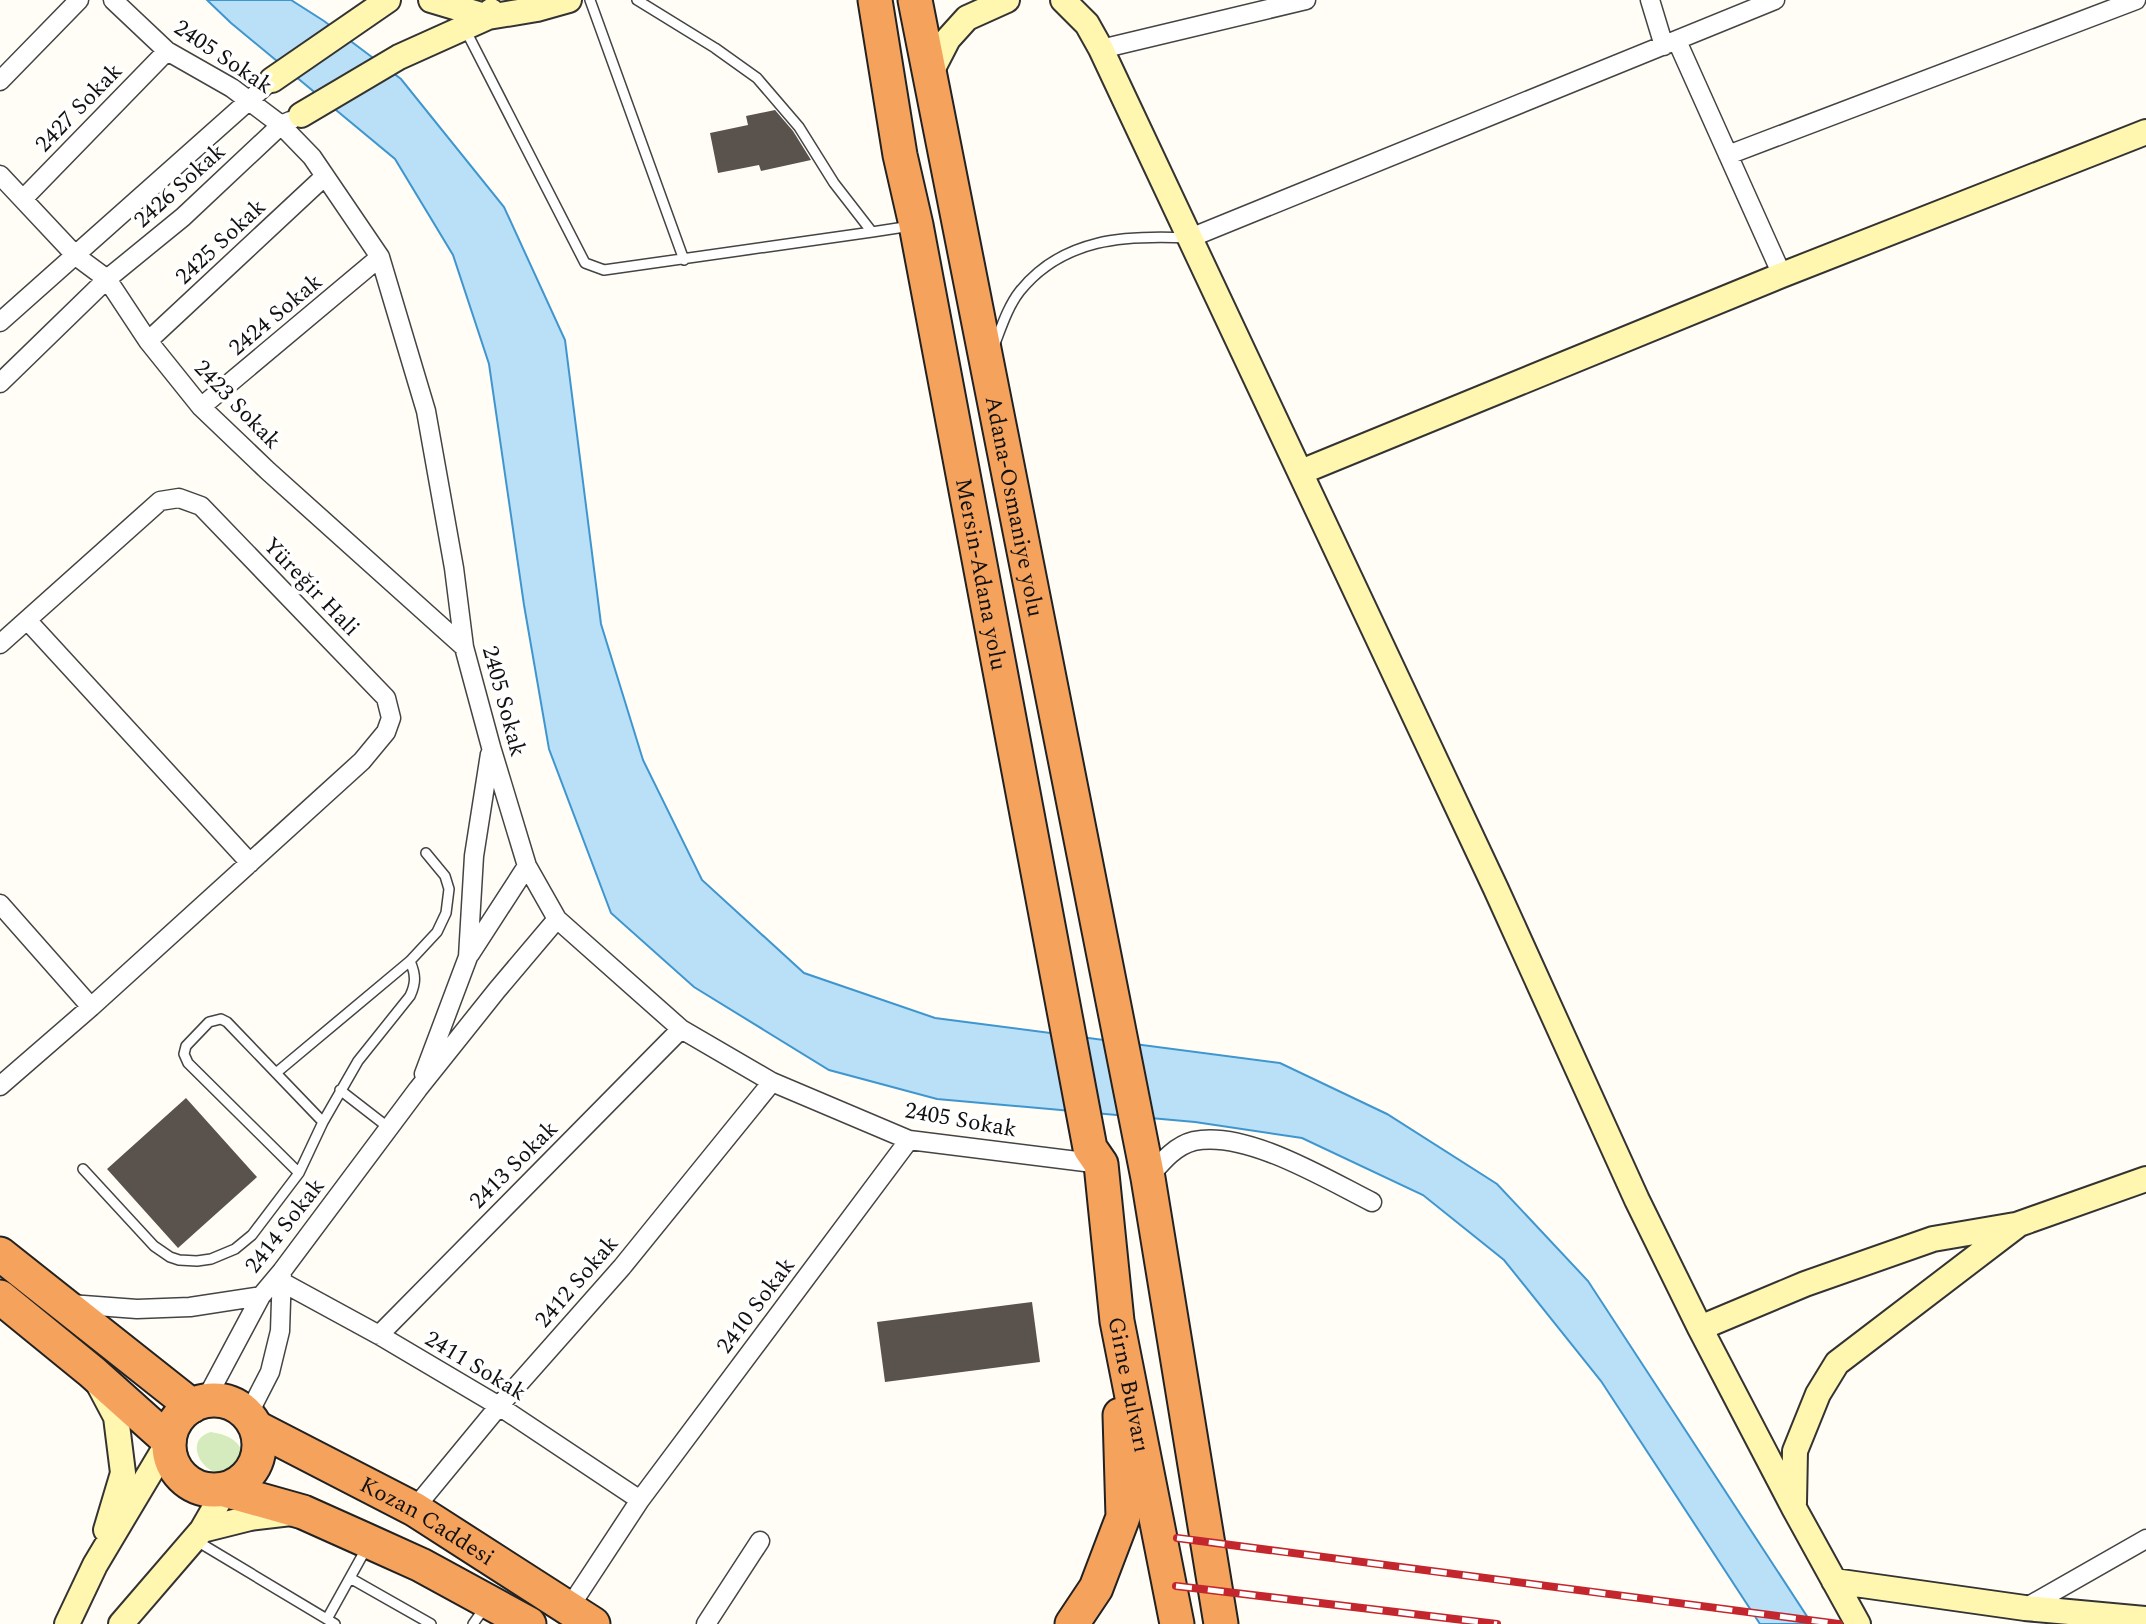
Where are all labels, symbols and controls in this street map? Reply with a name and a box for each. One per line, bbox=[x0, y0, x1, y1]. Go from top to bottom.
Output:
street label: 2405 Sokak bbox=[166, 11, 280, 104]
street label: 2427 Sokak bbox=[27, 55, 131, 161]
street label: 2426 Sokak bbox=[126, 135, 234, 237]
street label: 2425 Sokak bbox=[168, 191, 275, 294]
street label: 2424 Sokak bbox=[221, 265, 331, 365]
street label: 2423 Sokak bbox=[185, 352, 289, 458]
street label: Adana-Osmaniye yolu bbox=[975, 393, 1053, 620]
street label: Mersin-Adana yolu bbox=[945, 475, 1016, 674]
street label: Yüreğir Hali bbox=[254, 529, 368, 645]
street label: 2405 Sokak bbox=[472, 642, 535, 761]
street label: 2405 Sokak bbox=[902, 1093, 1020, 1148]
street label: 2413 Sokak bbox=[462, 1113, 567, 1217]
street label: 2414 Sokak bbox=[237, 1170, 334, 1281]
street label: 2412 Sokak bbox=[527, 1228, 628, 1336]
street label: 2410 Sokak bbox=[708, 1250, 804, 1362]
street label: Girne Bulvarı bbox=[1098, 1314, 1159, 1456]
street label: 2411 Sokak bbox=[418, 1322, 533, 1411]
street label: Kozan Caddesi bbox=[353, 1468, 501, 1575]

